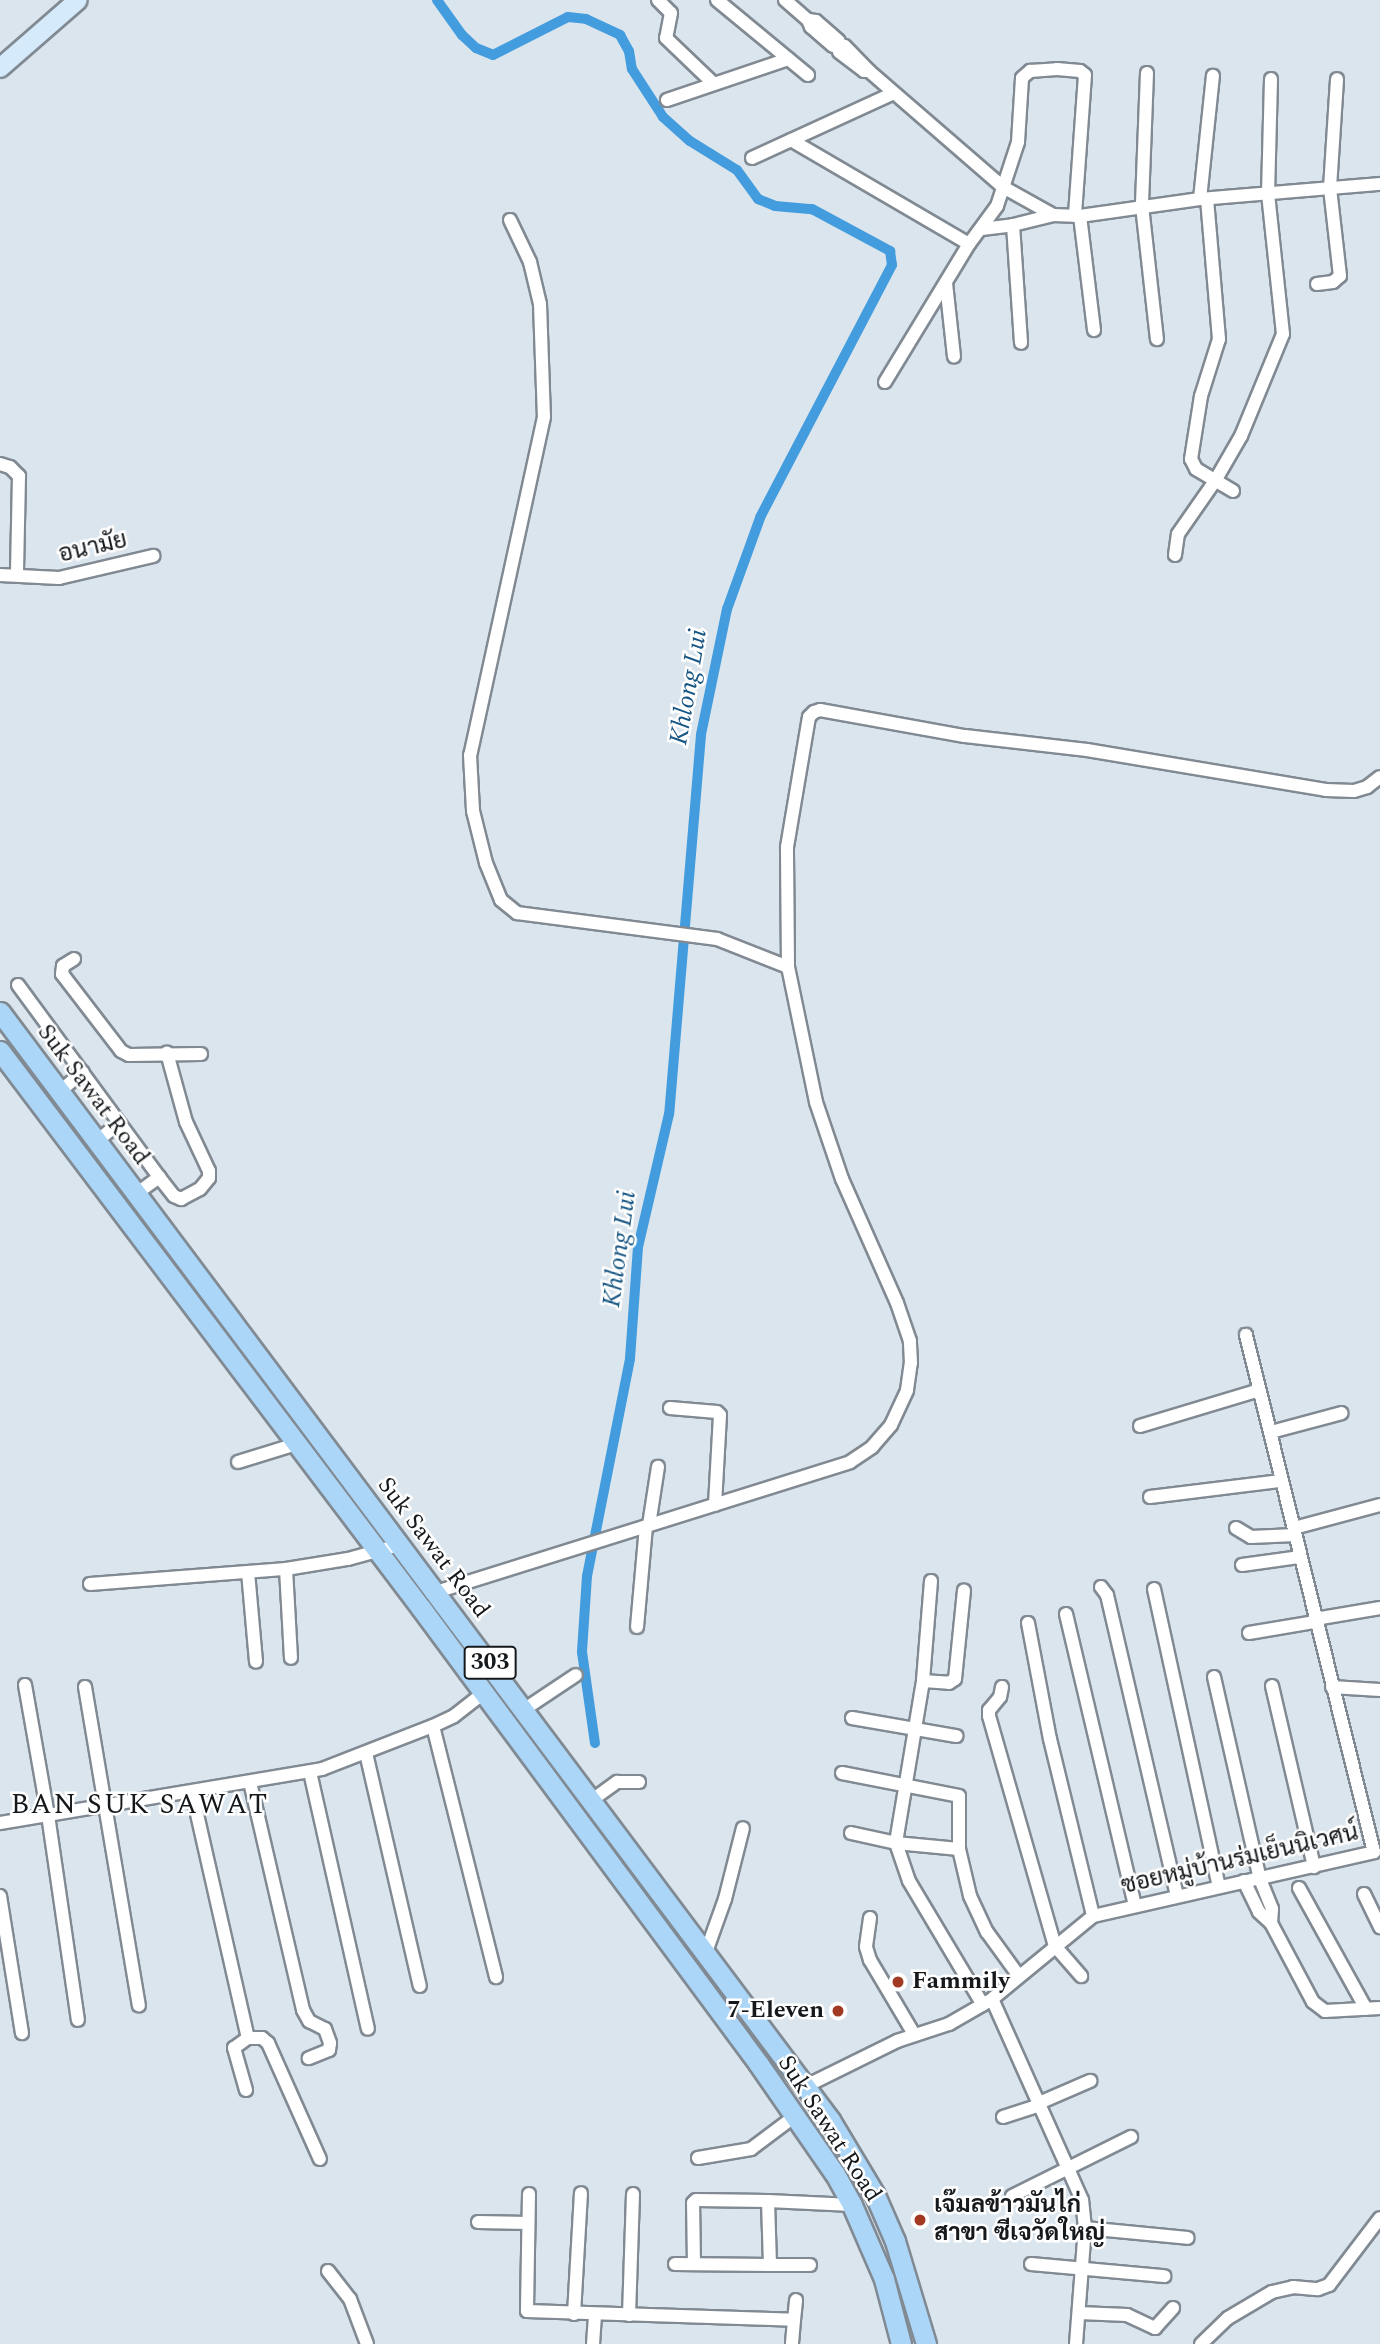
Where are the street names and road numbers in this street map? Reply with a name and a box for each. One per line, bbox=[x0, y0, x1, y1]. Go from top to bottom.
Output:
street label: อนามัย bbox=[56, 526, 130, 570]
street label: Suk Sawat Road bbox=[31, 1019, 155, 1171]
street label: Suk Sawat Road bbox=[371, 1472, 495, 1624]
road number: 303 bbox=[462, 1644, 518, 1682]
street label: ซอยหมู่บ้านร่มเย็นนิเวศน์ bbox=[1119, 1819, 1361, 1901]
street label: Suk Sawat Road bbox=[771, 2050, 887, 2208]

